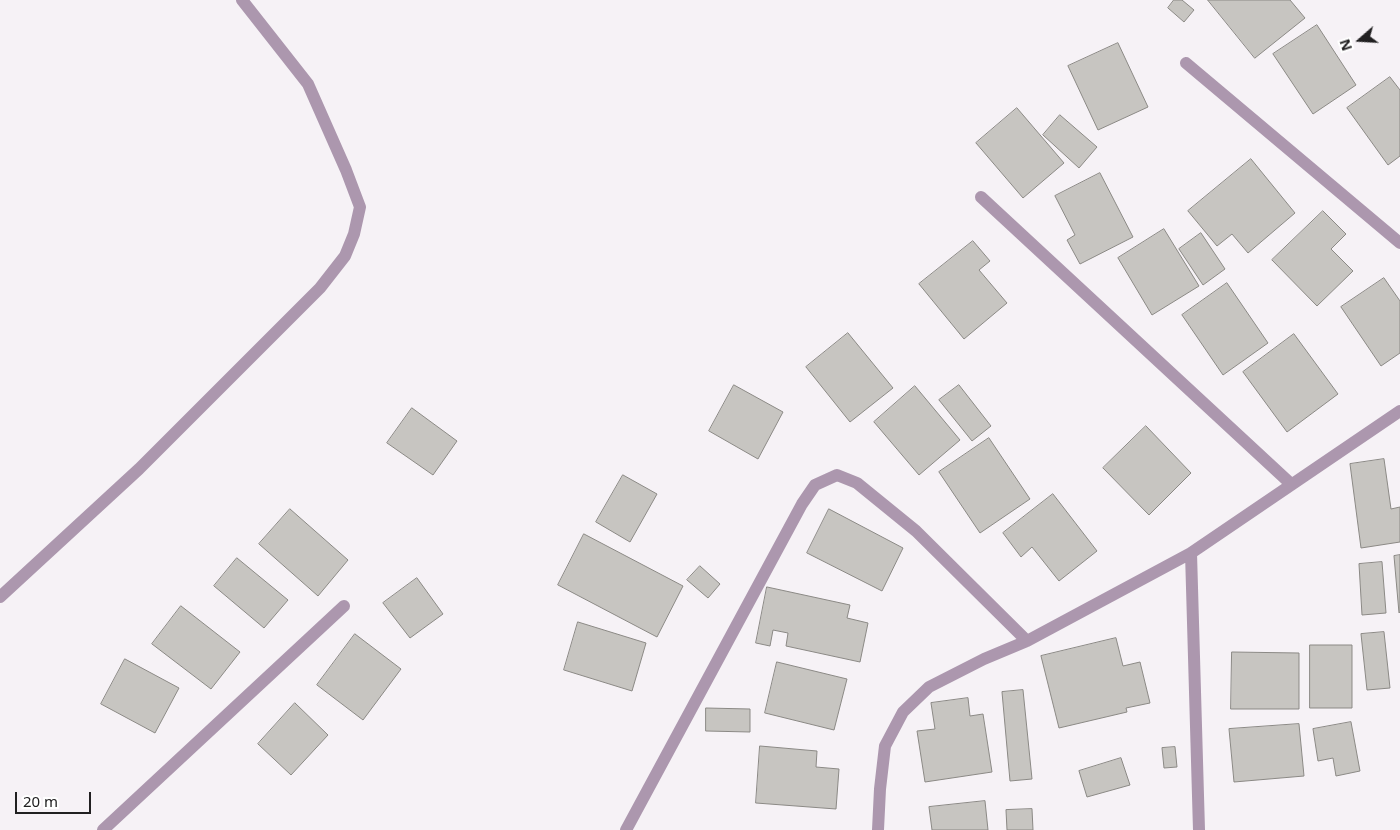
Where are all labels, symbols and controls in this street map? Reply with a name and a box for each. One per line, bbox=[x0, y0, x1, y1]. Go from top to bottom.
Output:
north arrow bbox=[1335, 15, 1385, 65]
text: N bbox=[1335, 37, 1356, 54]
scale bar bbox=[18, 782, 94, 814]
text: 20 m bbox=[23, 791, 58, 811]

